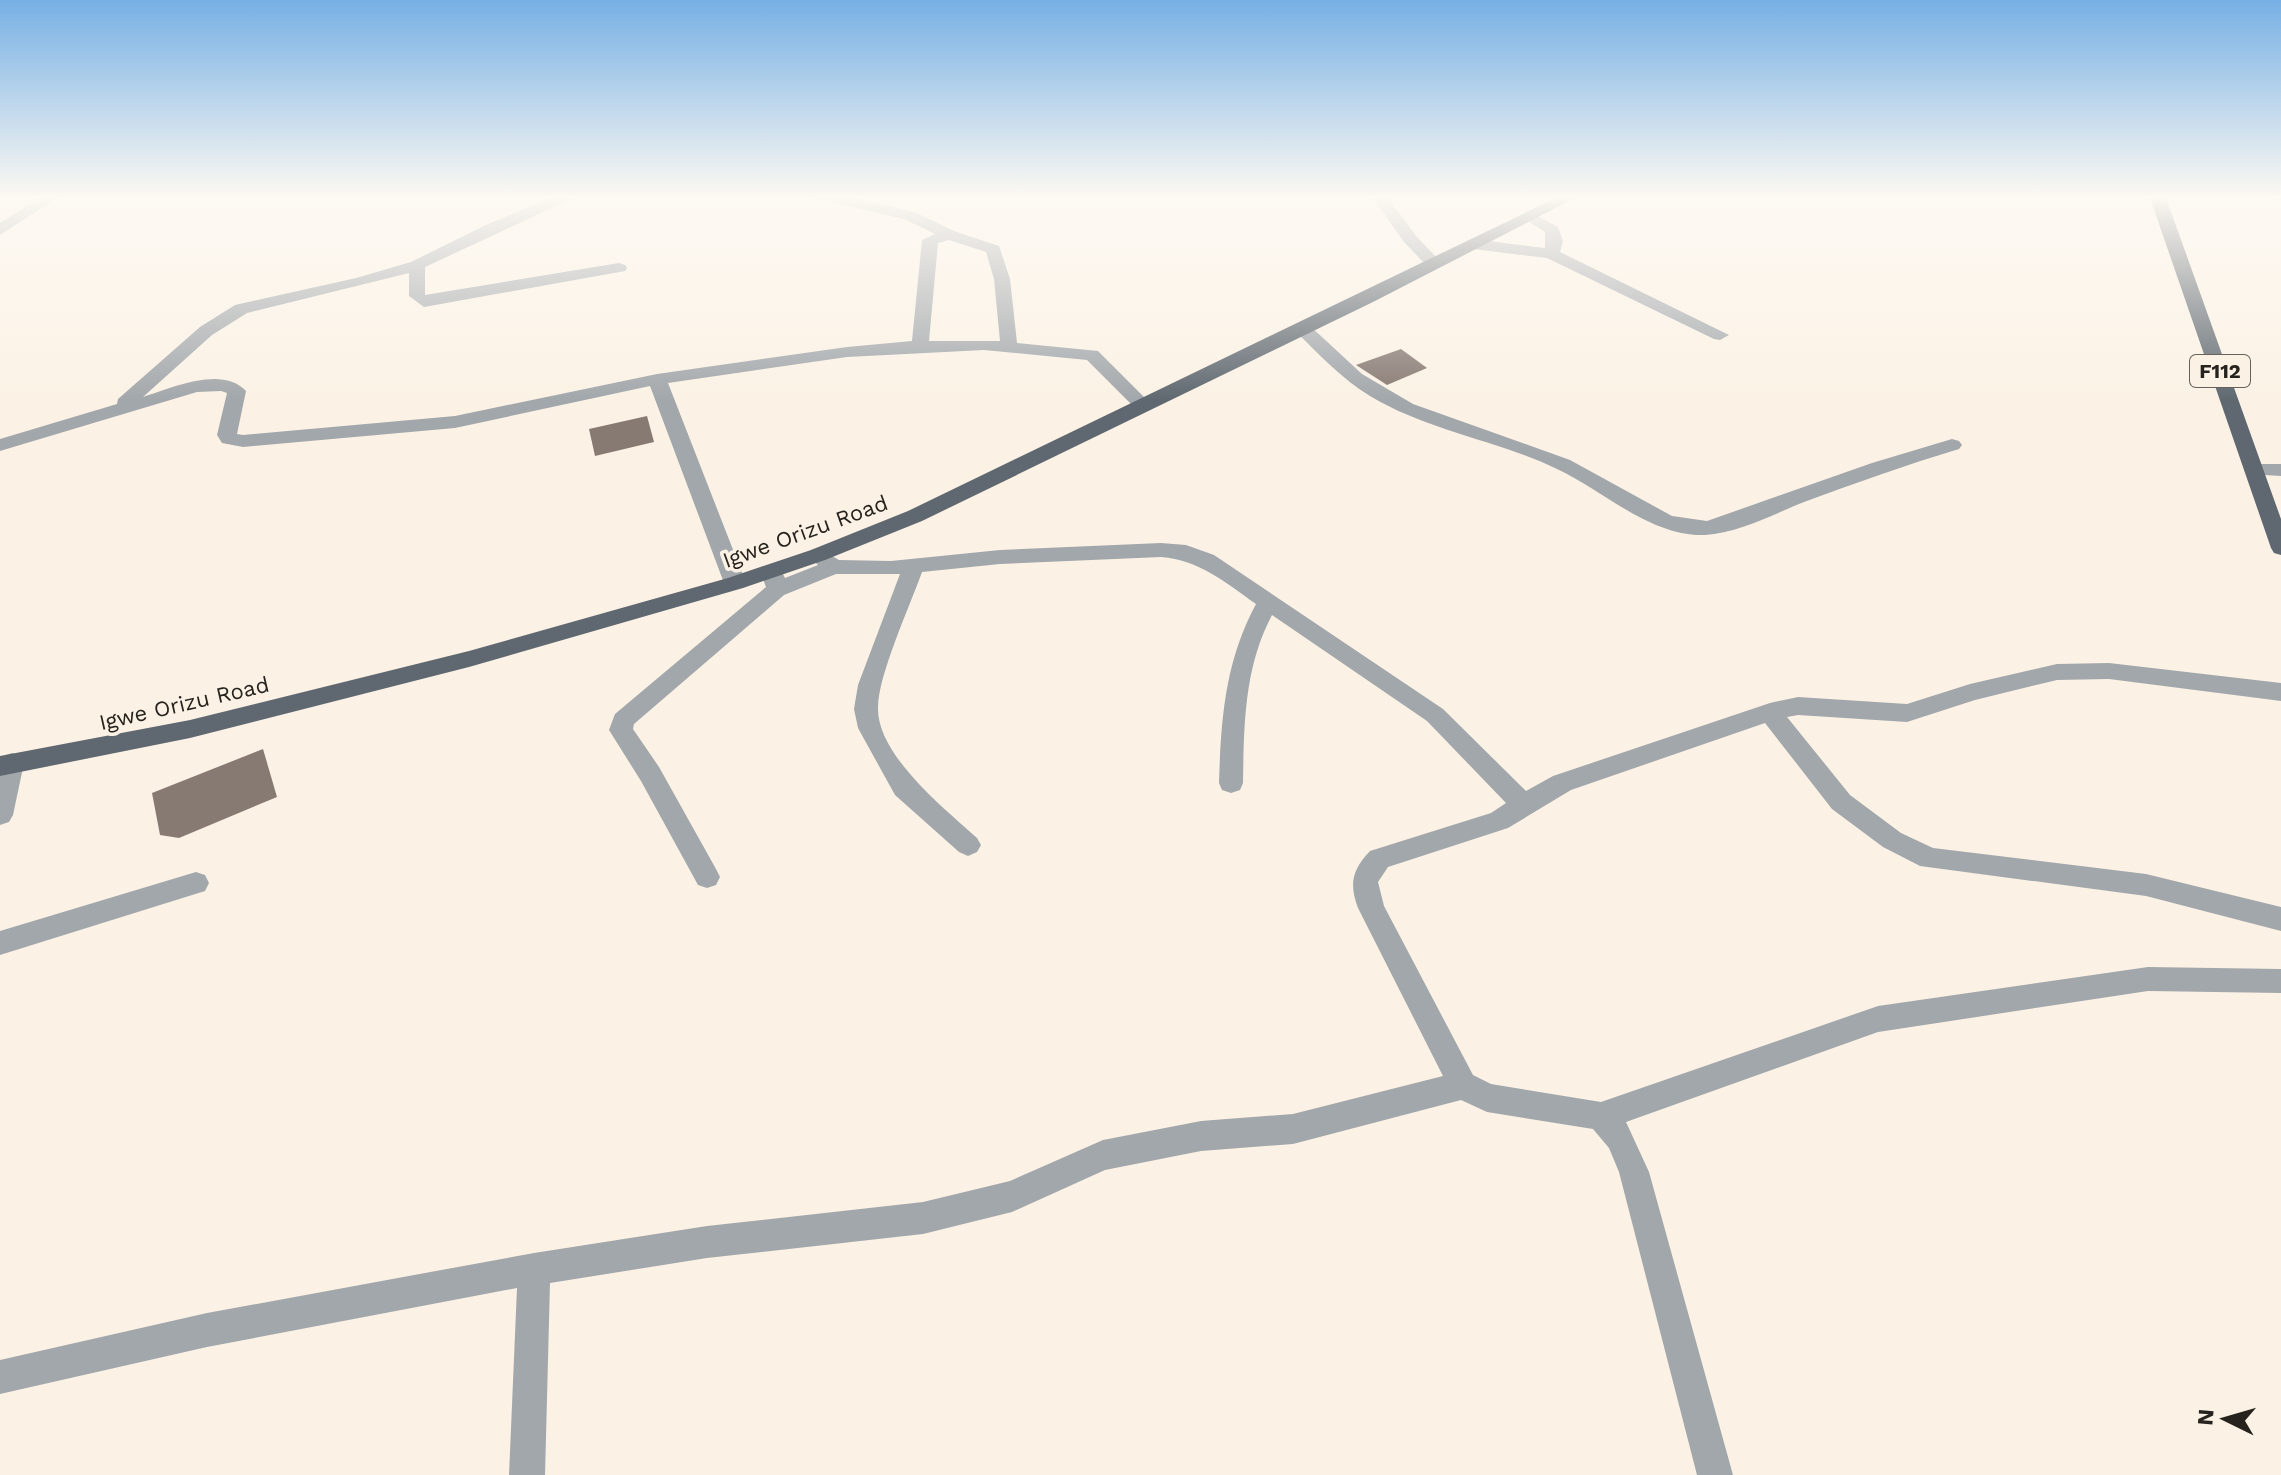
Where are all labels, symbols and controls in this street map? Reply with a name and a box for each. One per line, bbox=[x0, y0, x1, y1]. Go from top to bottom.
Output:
road number: F112 bbox=[2190, 355, 2250, 387]
street label: Igwe Orizu Road bbox=[719, 490, 891, 573]
street label: Igwe Orizu Road bbox=[97, 672, 272, 735]
north arrow bbox=[2185, 1379, 2265, 1459]
text: N bbox=[2192, 1408, 2219, 1427]

